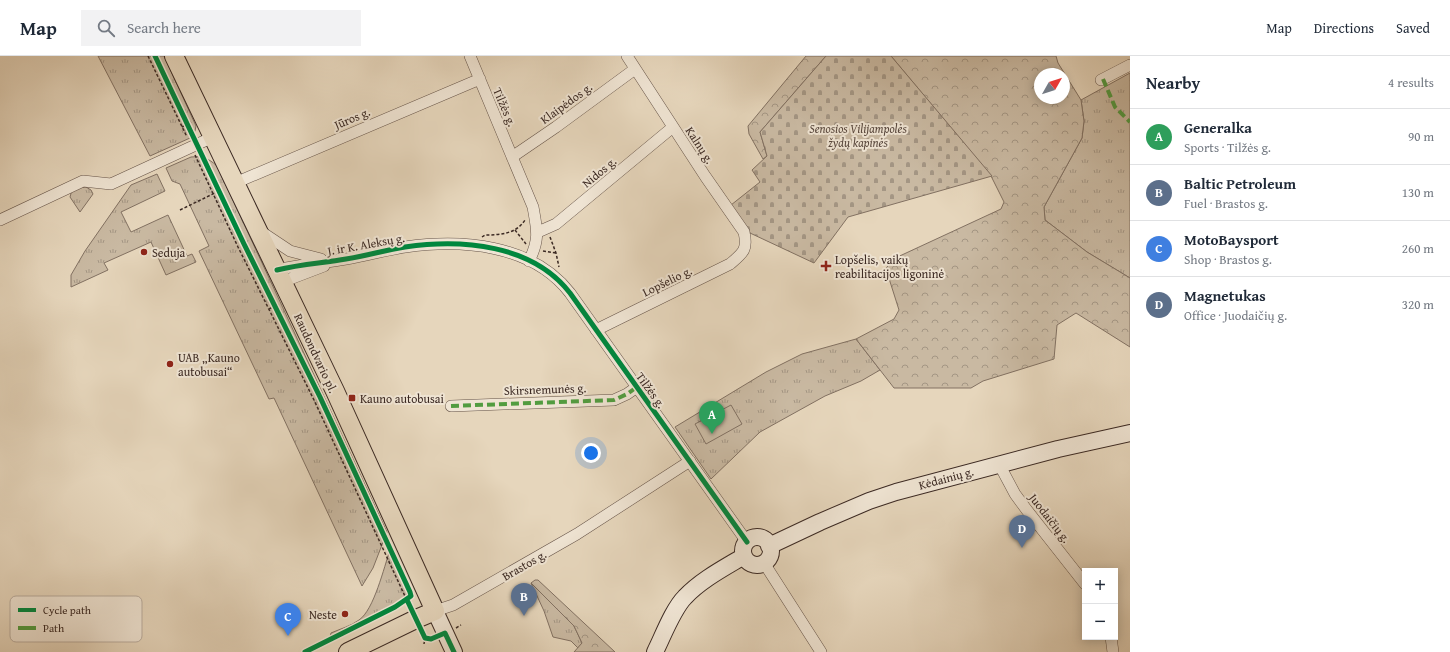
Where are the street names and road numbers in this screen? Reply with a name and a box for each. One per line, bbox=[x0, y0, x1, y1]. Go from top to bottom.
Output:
street label: Klaipėdos g. bbox=[537, 78, 596, 128]
street label: Tilžės g. bbox=[489, 85, 521, 129]
street label: Jūros g. bbox=[330, 103, 373, 134]
street label: Kalnų g. bbox=[682, 123, 718, 167]
street label: Nidos g. bbox=[578, 153, 620, 191]
street label: J. ir K. Aleksų g. bbox=[324, 229, 406, 259]
street label: Lopšelio g. bbox=[639, 262, 695, 300]
street label: Raudondvario pl. bbox=[290, 310, 342, 396]
street label: Tilžės g. bbox=[632, 369, 670, 412]
street label: Skirsnemunės g. bbox=[504, 379, 587, 399]
street label: Kėdainių g. bbox=[917, 462, 975, 493]
street label: Juodaičių g. bbox=[1024, 488, 1075, 546]
street label: Brastos g. bbox=[499, 545, 549, 585]

